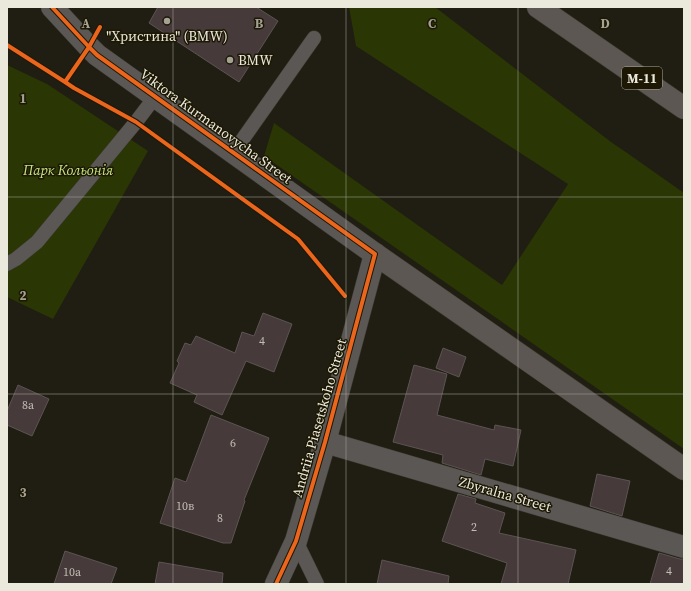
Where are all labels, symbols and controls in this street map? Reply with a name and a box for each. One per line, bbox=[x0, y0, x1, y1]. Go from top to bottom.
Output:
text: A bbox=[82, 15, 91, 32]
text: B bbox=[255, 15, 264, 32]
text: C bbox=[428, 15, 436, 32]
text: D bbox=[600, 15, 610, 32]
marker: "Христина" (BMW) bbox=[162, 16, 172, 26]
place label: "Христина" (BMW) bbox=[106, 26, 228, 46]
place label: BMW bbox=[238, 50, 273, 70]
marker: BMW bbox=[225, 55, 235, 65]
street label: Viktora Kurmanovycha Street bbox=[136, 64, 297, 188]
road number: М-11 bbox=[622, 67, 662, 89]
text: 1 bbox=[19, 90, 27, 107]
park label: Парк Кольонія bbox=[22, 160, 113, 180]
text: 2 bbox=[19, 287, 27, 304]
house number: 4 bbox=[259, 333, 265, 349]
street label: Andriia Piasetskoho Street bbox=[287, 336, 351, 500]
house number: 8а bbox=[22, 397, 35, 413]
house number: 6 bbox=[230, 435, 236, 451]
street label: Zbyralna Street bbox=[457, 471, 554, 517]
text: 3 bbox=[19, 484, 27, 501]
house number: 10в bbox=[176, 498, 194, 514]
house number: 8 bbox=[217, 510, 223, 526]
house number: 2 bbox=[471, 519, 477, 535]
house number: 4 bbox=[666, 563, 672, 579]
house number: 10а bbox=[63, 564, 82, 580]

